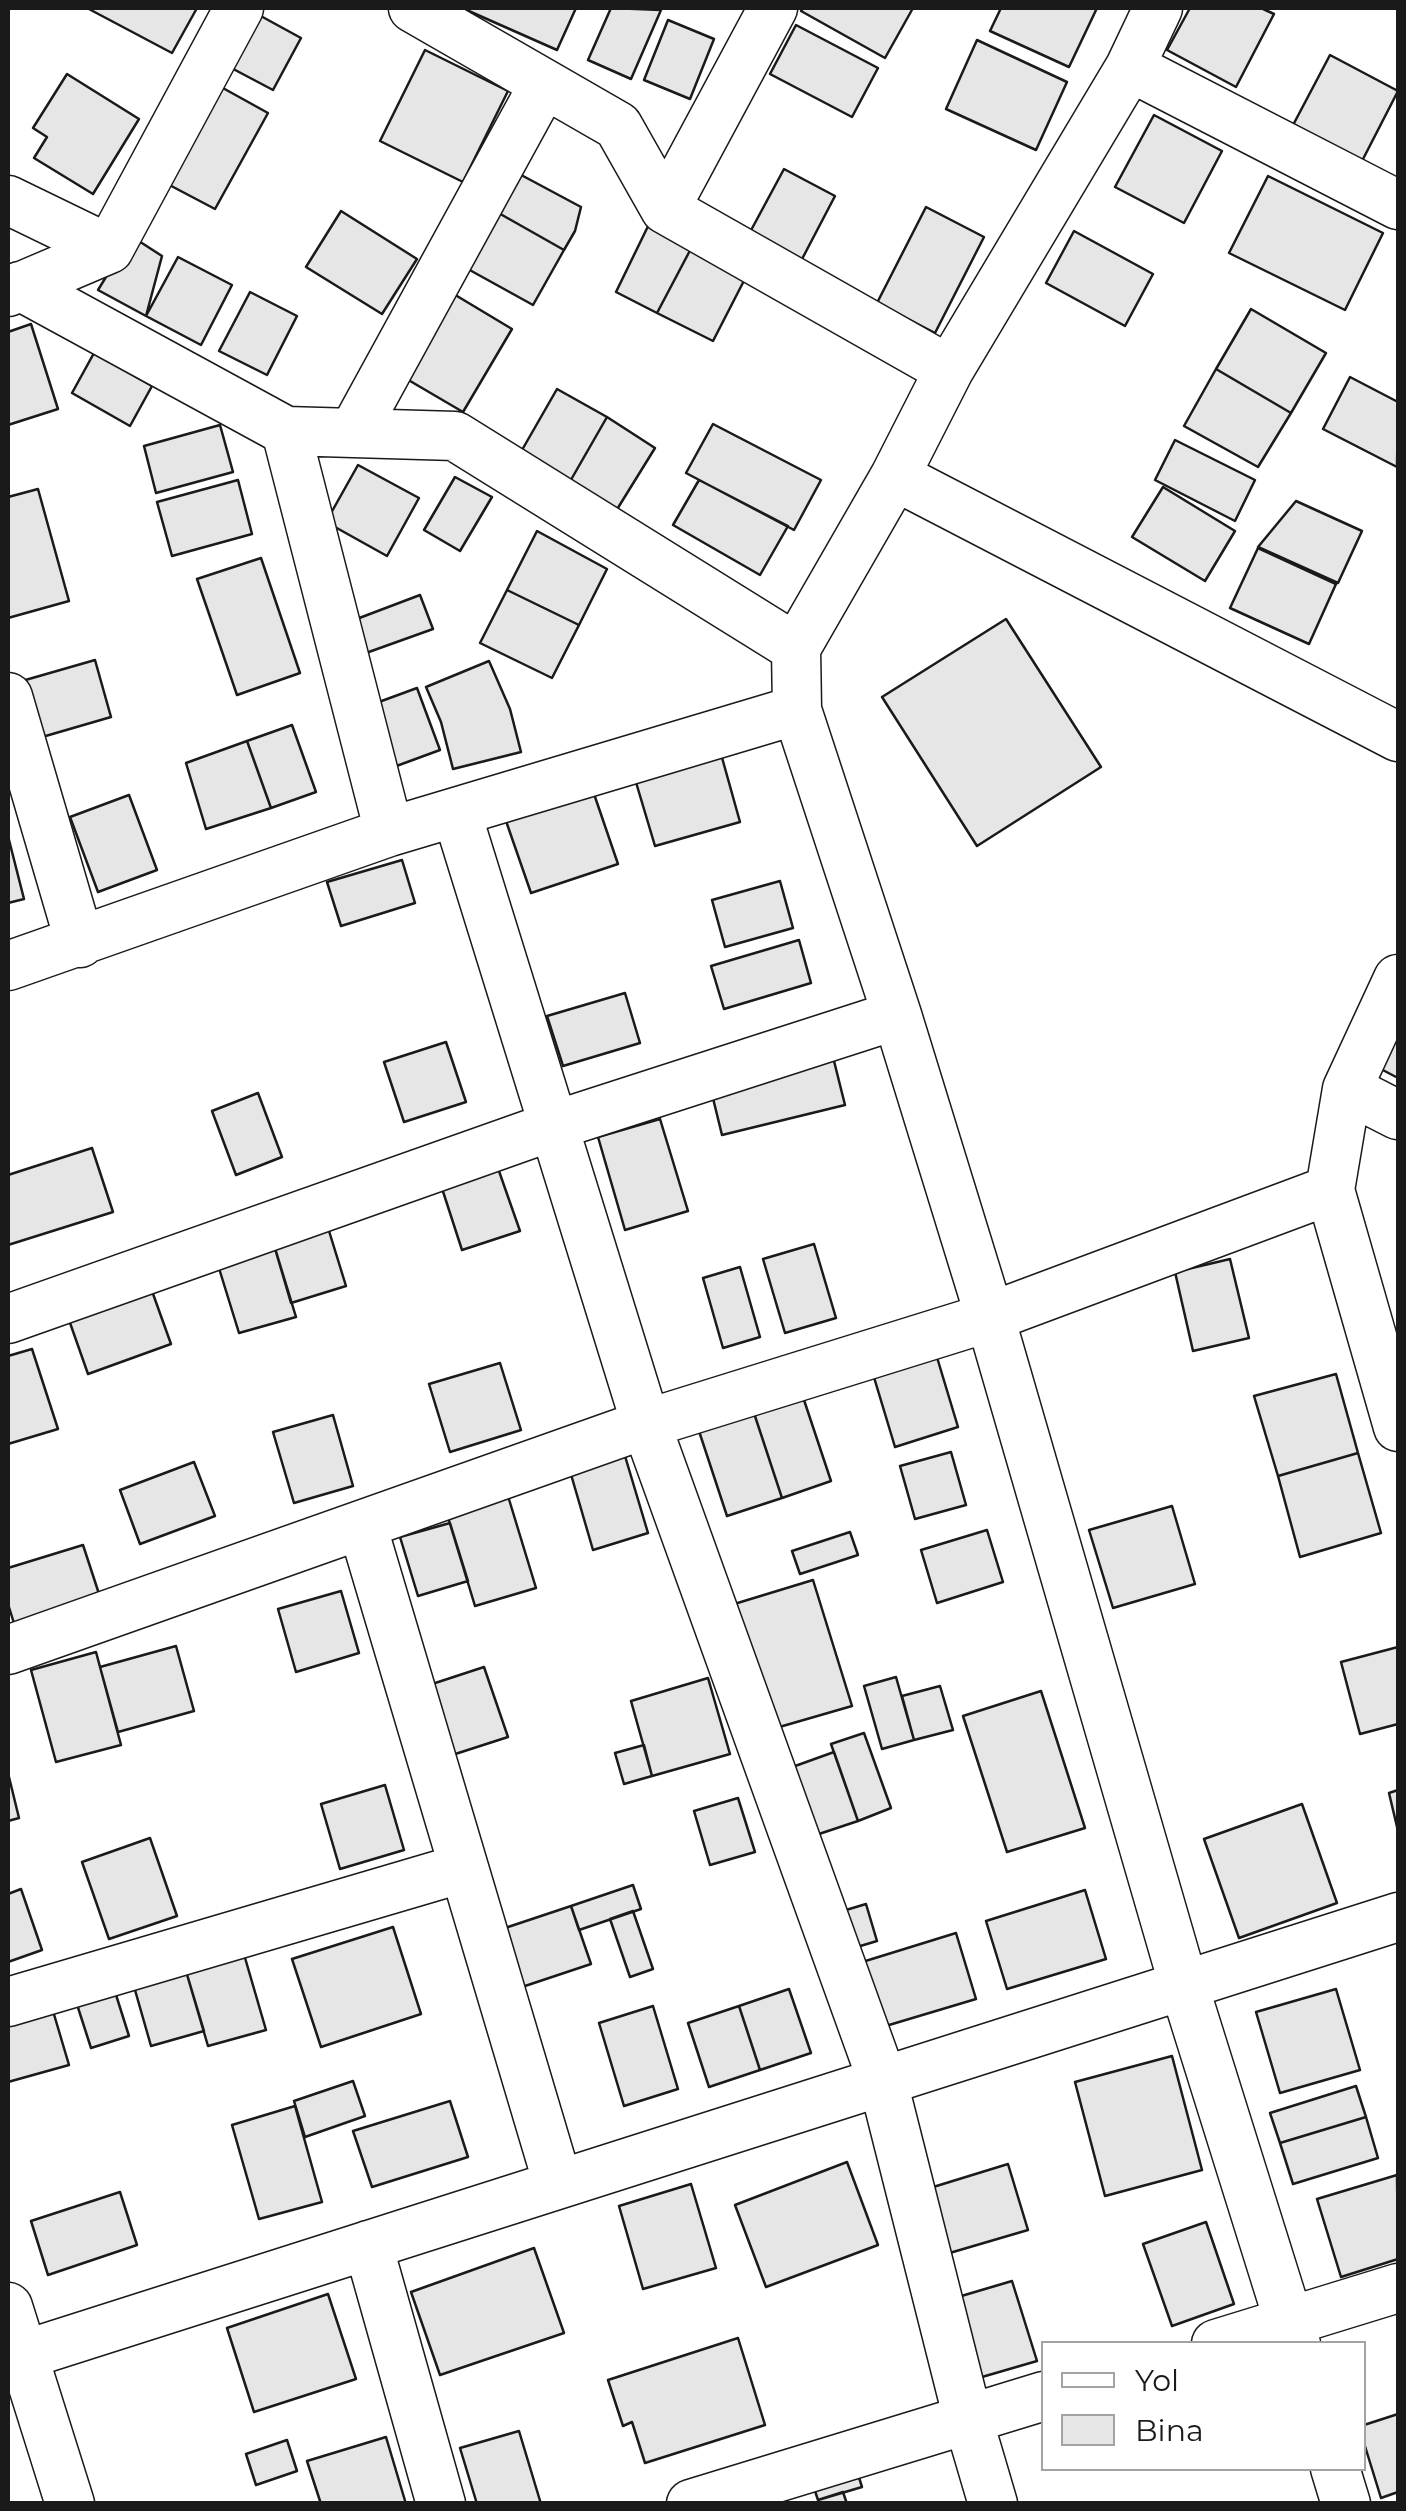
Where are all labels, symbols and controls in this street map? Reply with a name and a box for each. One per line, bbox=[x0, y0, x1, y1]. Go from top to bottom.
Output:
legend bbox=[1041, 2341, 1366, 2471]
text: Yol bbox=[1135, 2362, 1179, 2399]
text: Bina bbox=[1135, 2412, 1204, 2449]

